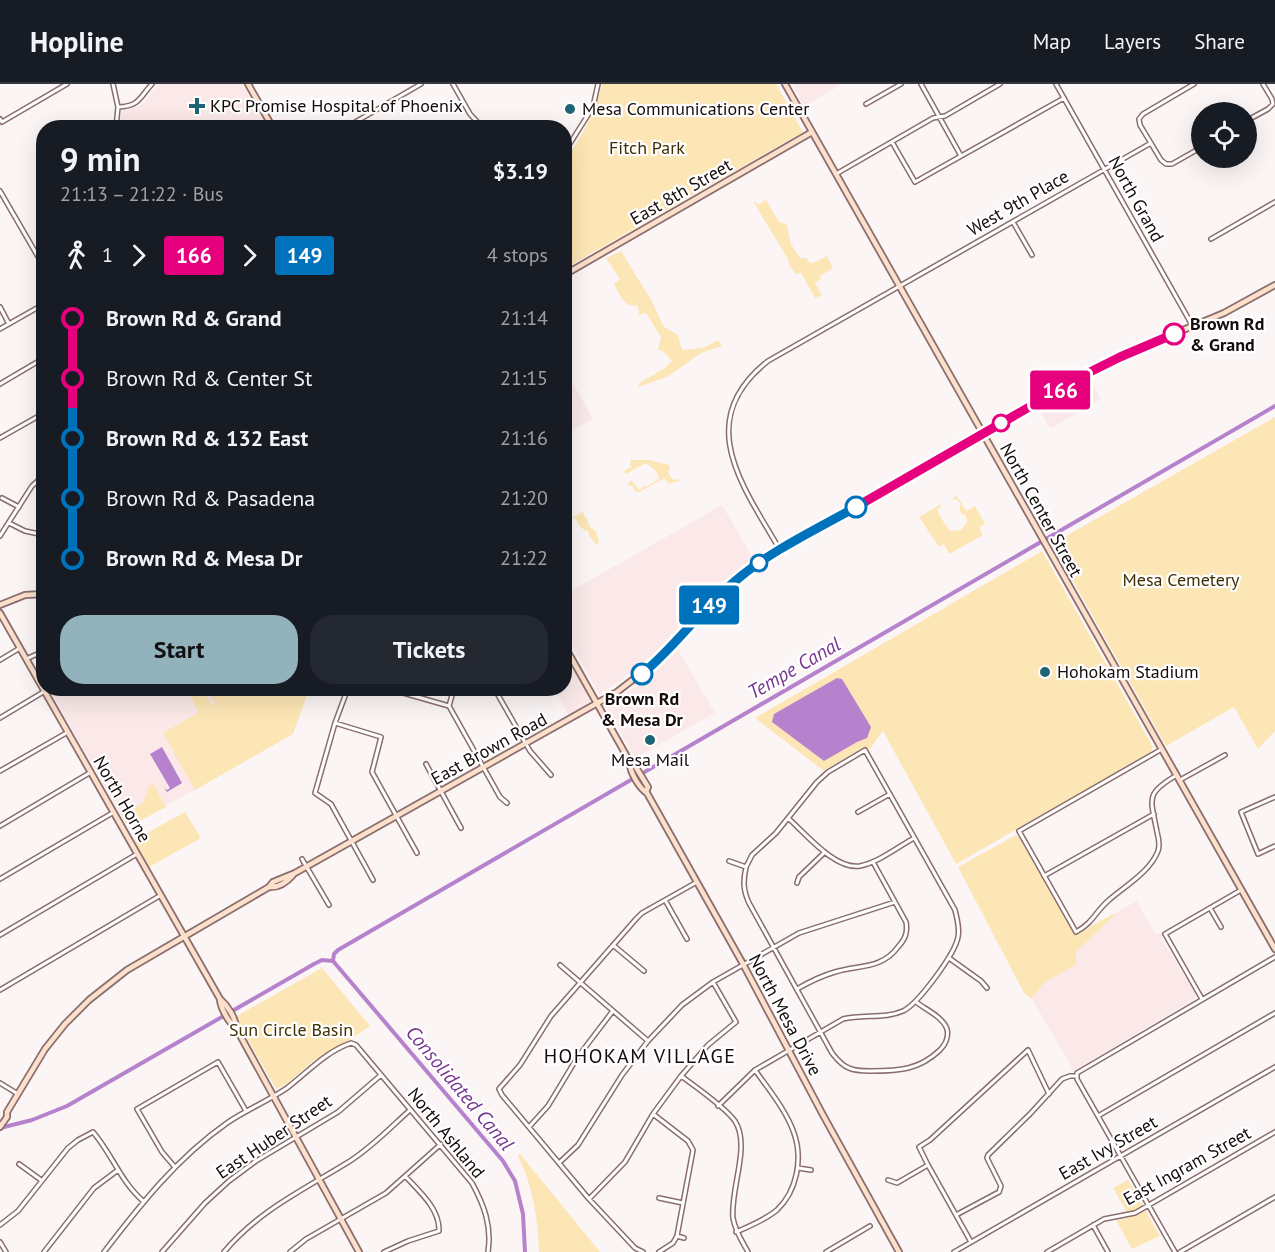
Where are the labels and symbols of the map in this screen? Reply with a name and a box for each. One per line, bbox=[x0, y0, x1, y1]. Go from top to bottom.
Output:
place label: KPC Promise Hospital of Phoenix bbox=[210, 94, 463, 117]
marker: KPC Promise Hospital of Phoenix bbox=[188, 97, 206, 115]
place label: Mesa Communications Center bbox=[582, 97, 809, 120]
marker: Mesa Communications Center bbox=[563, 102, 577, 116]
park label: Fitch Park bbox=[609, 136, 685, 159]
street label: North Grand bbox=[1103, 152, 1169, 246]
street label: East 8th Street bbox=[626, 153, 736, 230]
street label: West 9th Place bbox=[963, 164, 1073, 241]
place label: Brown Rd & Grand bbox=[1190, 312, 1264, 356]
marker: Brown Rd & Grand bbox=[1163, 323, 1185, 345]
line badge: 166 bbox=[1026, 370, 1094, 410]
unlabelled marker bbox=[992, 414, 1010, 432]
street label: North Center Street bbox=[995, 439, 1088, 581]
unlabelled marker bbox=[845, 496, 867, 518]
unlabelled marker bbox=[750, 554, 768, 572]
park label: Mesa Cemetery bbox=[1123, 568, 1240, 591]
line badge: 149 bbox=[674, 586, 744, 624]
water label: Tempe Canal bbox=[743, 631, 846, 705]
place label: Hohokam Stadium bbox=[1057, 660, 1199, 683]
marker: Brown Rd & Mesa Dr bbox=[631, 663, 653, 685]
marker: Hohokam Stadium bbox=[1038, 665, 1052, 679]
place label: Brown Rd & Mesa Dr bbox=[601, 687, 684, 731]
street label: East Brown Road bbox=[427, 707, 551, 790]
marker: Mesa Mail bbox=[643, 733, 657, 747]
place label: Mesa Mail bbox=[611, 748, 690, 771]
street label: North Horne bbox=[88, 751, 156, 846]
street label: North Mesa Drive bbox=[744, 950, 827, 1079]
park label: Sun Circle Basin bbox=[229, 1018, 353, 1041]
water label: Consolidated Canal bbox=[400, 1020, 520, 1156]
district label: HOHOKAM VILLAGE bbox=[544, 1043, 736, 1069]
street label: North Ashland bbox=[403, 1083, 490, 1183]
street label: East Huber Street bbox=[211, 1089, 336, 1184]
street label: East Ivy Street bbox=[1055, 1110, 1161, 1185]
street label: East Ingram Street bbox=[1119, 1121, 1255, 1210]

